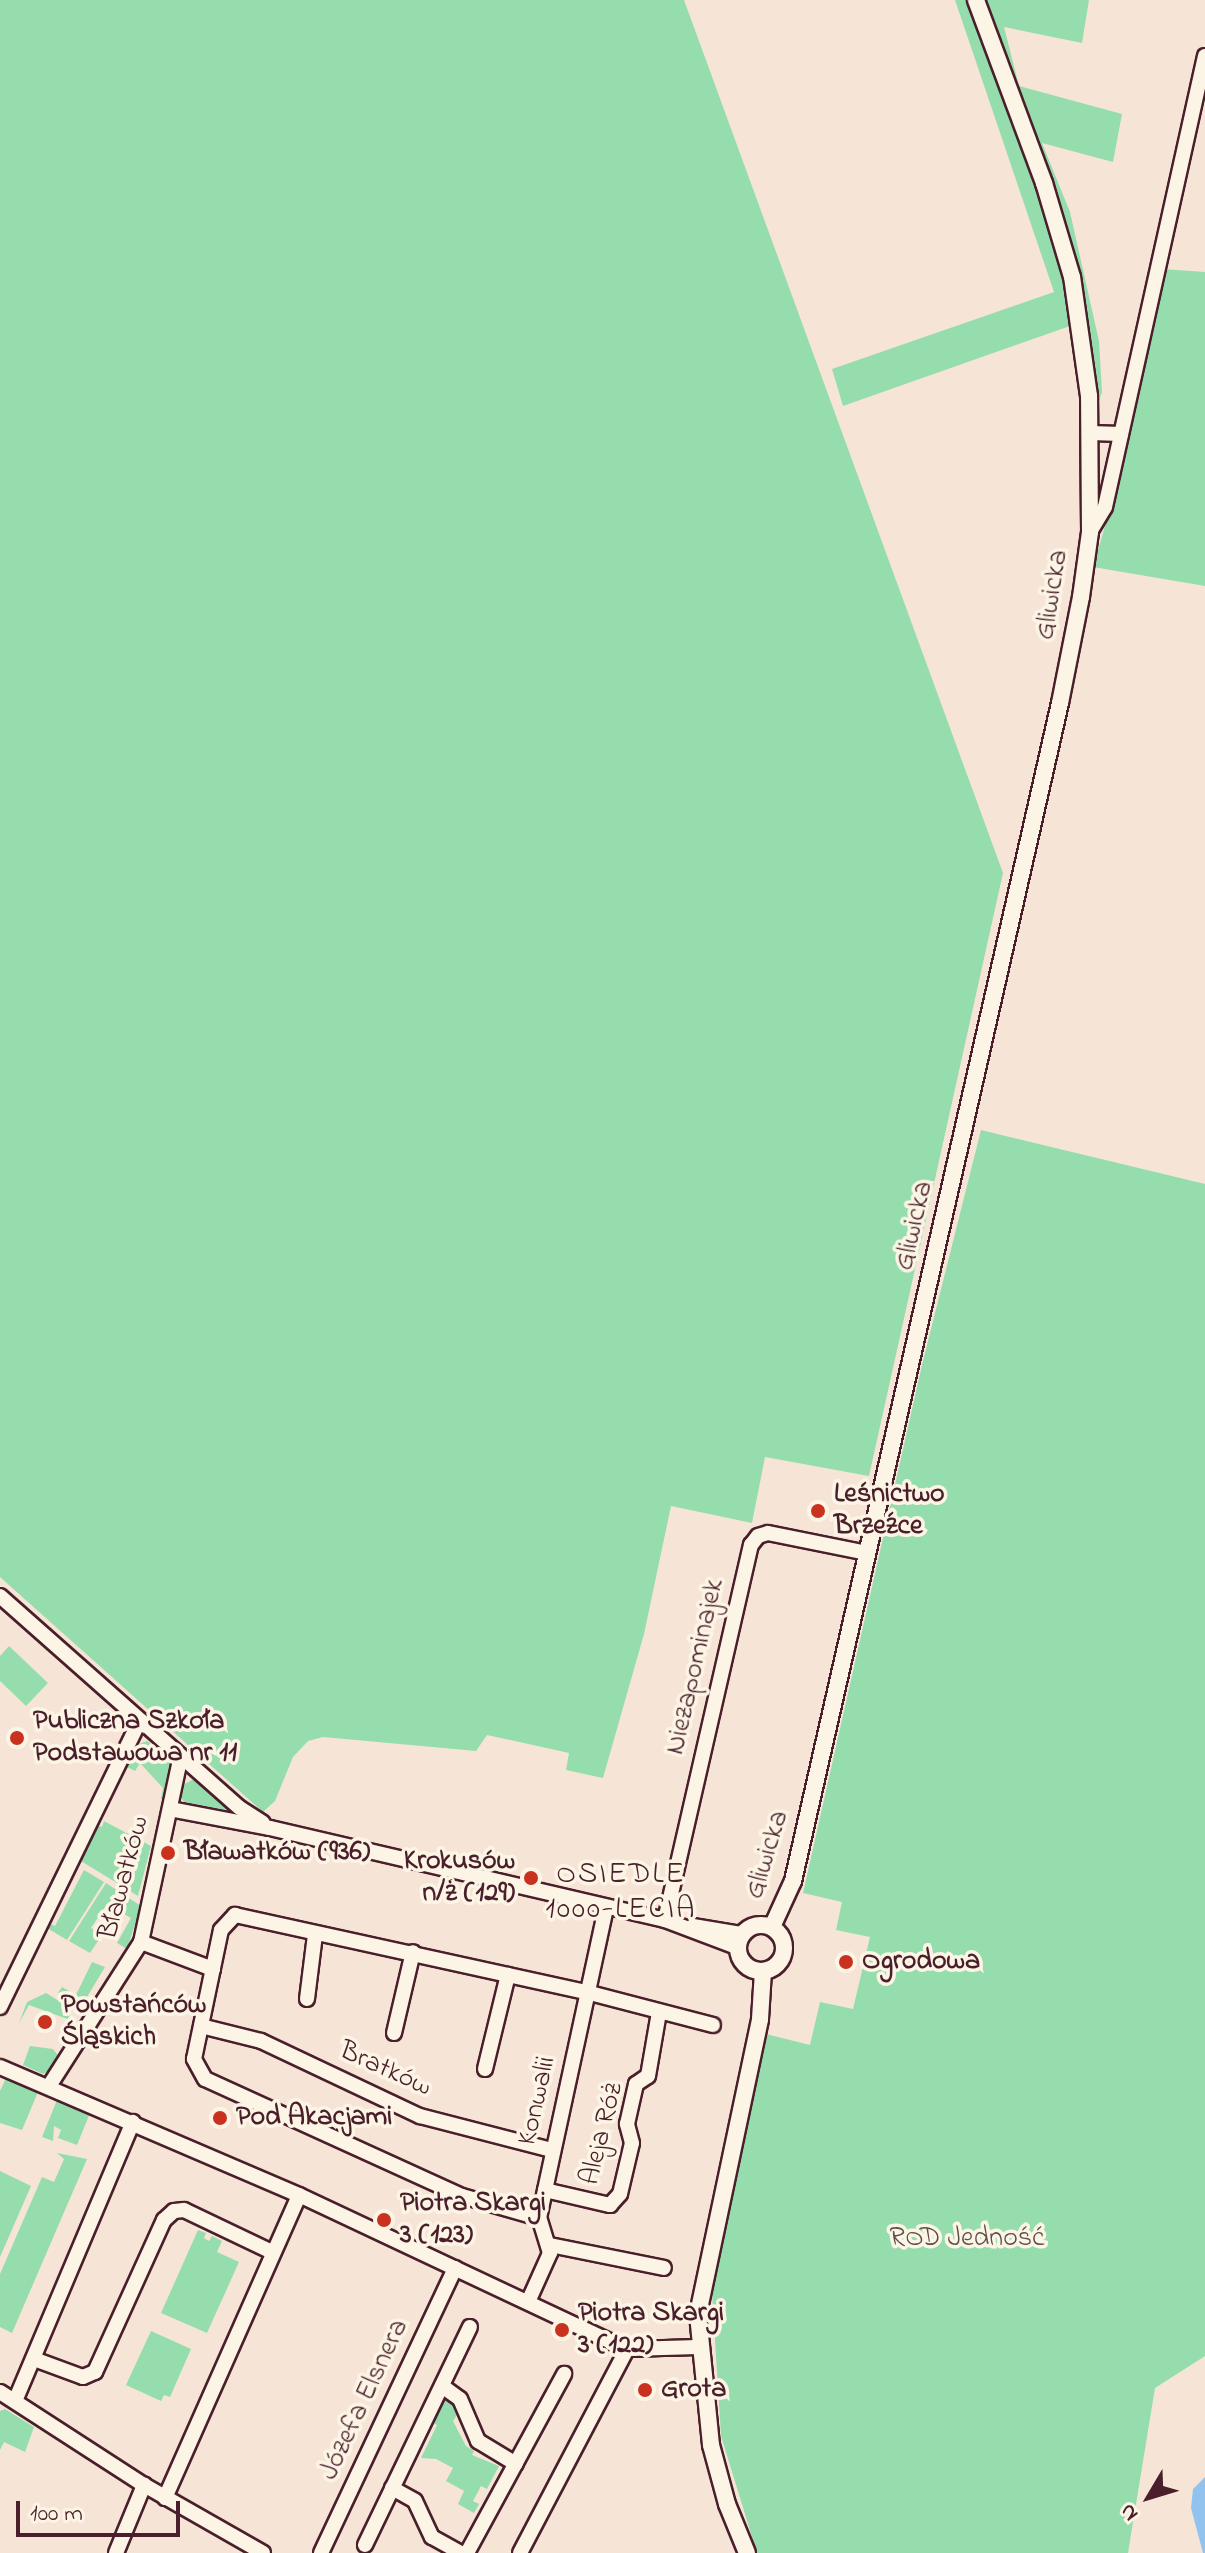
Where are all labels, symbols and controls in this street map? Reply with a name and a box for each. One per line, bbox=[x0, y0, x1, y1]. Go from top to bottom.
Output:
street label: Gliwicka bbox=[1029, 548, 1077, 642]
street label: Gliwicka bbox=[888, 1178, 942, 1274]
place label: Leśnictwo Brzeźce bbox=[834, 1478, 944, 1544]
marker: Leśnictwo Brzeźce bbox=[809, 1502, 827, 1520]
street label: Niezapominajek bbox=[659, 1576, 733, 1758]
place label: Publiczna Szkoła Podstawowa nr 11 bbox=[33, 1705, 237, 1771]
marker: Publiczna Szkoła Podstawowa nr 11 bbox=[8, 1729, 26, 1747]
street label: Gliwicka bbox=[739, 1807, 797, 1903]
street label: Bławatków bbox=[92, 1812, 158, 1944]
place label: Bławatków (936) bbox=[184, 1836, 370, 1870]
marker: Bławatków (936) bbox=[159, 1844, 177, 1862]
place label: Krokusów n/ż (129) bbox=[404, 1845, 515, 1911]
district label: OSIEDLE 1000-LECIA bbox=[546, 1857, 696, 1928]
marker: Krokusów n/ż (129) bbox=[522, 1869, 540, 1887]
place label: Ogrodowa bbox=[862, 1945, 980, 1979]
marker: Ogrodowa bbox=[837, 1953, 855, 1971]
place label: Powstańców Śląskich bbox=[61, 1989, 206, 2055]
marker: Powstańców Śląskich bbox=[36, 2013, 54, 2031]
street label: Bratków bbox=[334, 2035, 436, 2105]
street label: Konwalii bbox=[511, 2053, 565, 2149]
street label: Aleja Róż bbox=[574, 2079, 632, 2189]
place label: Pod Akacjami bbox=[236, 2101, 392, 2135]
marker: Pod Akacjami bbox=[211, 2109, 229, 2127]
place label: Piotra Skargi 3 (123) bbox=[400, 2187, 546, 2253]
marker: Piotra Skargi 3 (123) bbox=[375, 2211, 393, 2229]
park label: ROD Jedność bbox=[890, 2222, 1044, 2256]
place label: Piotra Skargi 3 (122) bbox=[578, 2297, 724, 2363]
street label: Józefa Elsnera bbox=[313, 2314, 417, 2486]
marker: Piotra Skargi 3 (122) bbox=[553, 2321, 571, 2339]
place label: Grota bbox=[661, 2373, 726, 2407]
marker: Grota bbox=[636, 2381, 654, 2399]
north arrow bbox=[1109, 2457, 1189, 2537]
scale bar bbox=[20, 2485, 184, 2535]
text: N bbox=[1113, 2496, 1147, 2527]
text: 100 m bbox=[30, 2497, 83, 2532]

